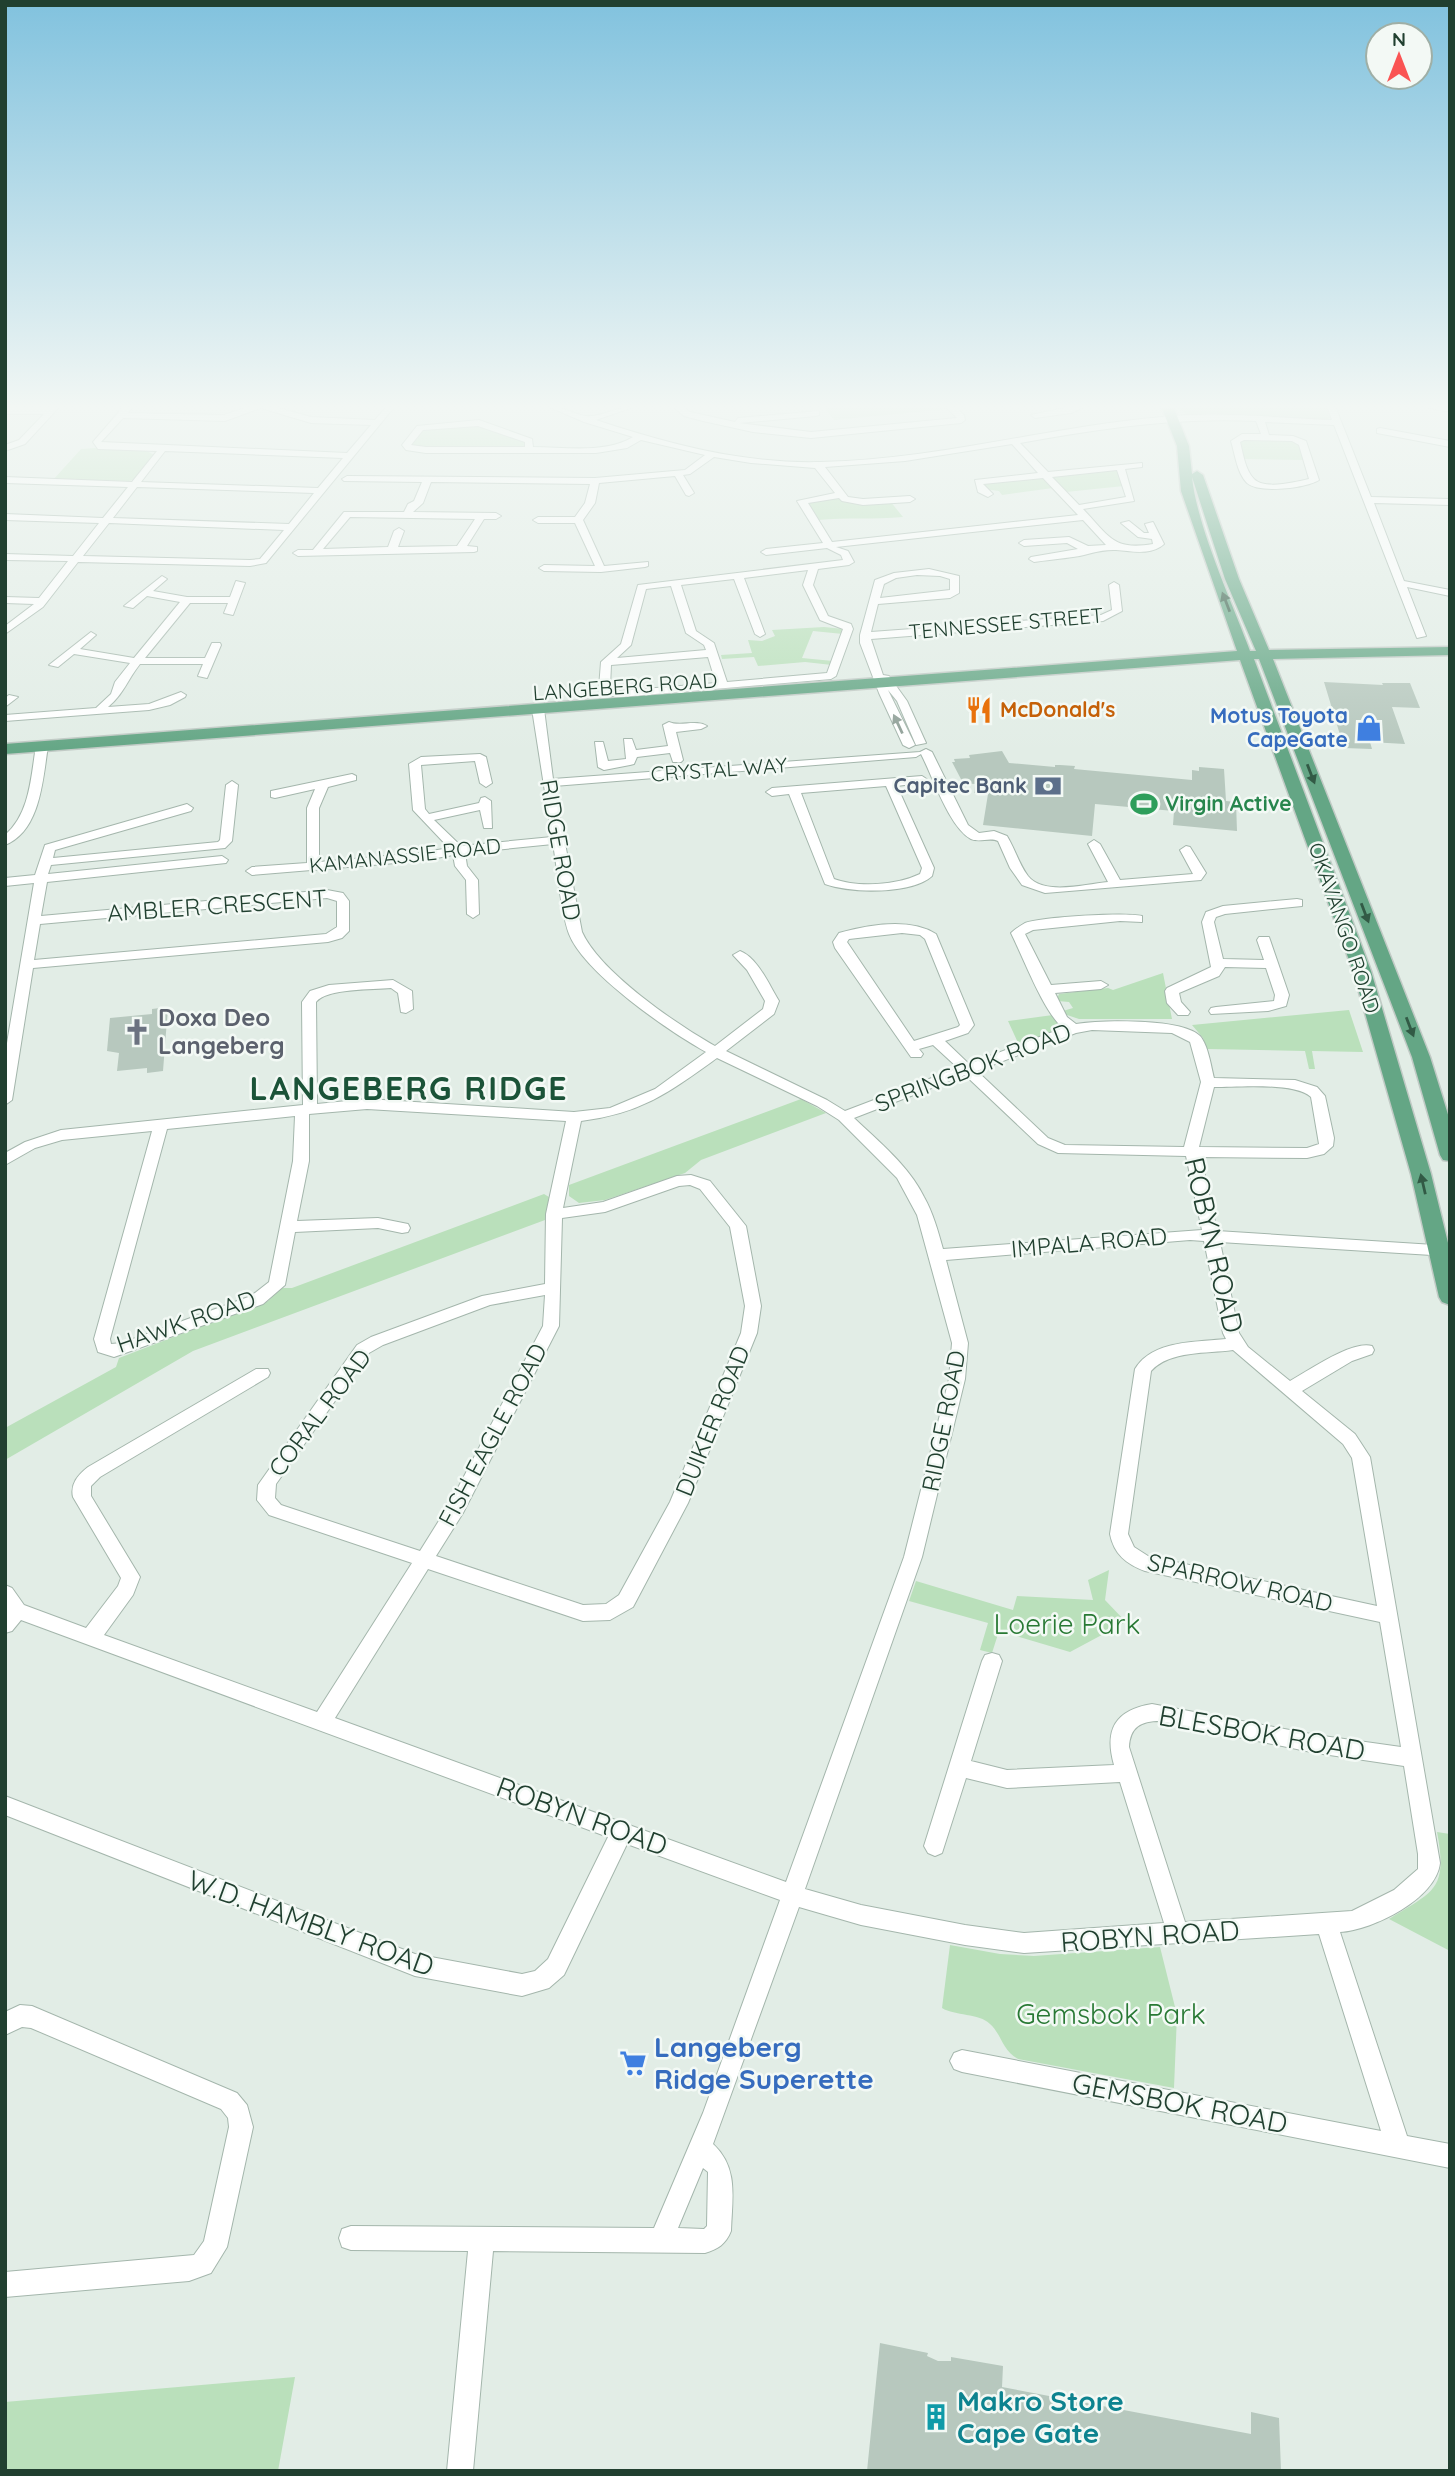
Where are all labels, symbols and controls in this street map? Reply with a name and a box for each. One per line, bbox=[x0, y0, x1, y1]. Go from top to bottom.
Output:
north arrow bbox=[1364, 21, 1434, 91]
text: N bbox=[1392, 27, 1406, 51]
one-way arrow bbox=[1220, 592, 1231, 613]
street label: TENNESSEE STREET bbox=[907, 602, 1104, 644]
street label: LANGEBERG ROAD bbox=[532, 667, 718, 705]
restaurant icon: McDonald's bbox=[964, 695, 994, 725]
place label: McDonald's bbox=[1000, 696, 1115, 722]
place label: Motus Toyota CapeGate bbox=[1210, 702, 1348, 752]
shop icon: Motus Toyota CapeGate bbox=[1354, 713, 1384, 743]
one-way arrow bbox=[892, 714, 904, 734]
street label: CRYSTAL WAY bbox=[650, 751, 788, 787]
one-way arrow bbox=[1305, 764, 1316, 785]
bank icon: Capitec Bank bbox=[1033, 771, 1063, 801]
place label: Capitec Bank bbox=[893, 772, 1027, 798]
street label: RIDGE ROAD bbox=[534, 777, 588, 923]
sports icon: Virgin Active bbox=[1129, 789, 1159, 819]
place label: Virgin Active bbox=[1165, 790, 1292, 816]
street label: KAMANASSIE ROAD bbox=[308, 832, 502, 878]
street label: OKAVANGO ROAD bbox=[1304, 839, 1386, 1017]
street label: AMBLER CRESCENT bbox=[106, 882, 328, 928]
one-way arrow bbox=[1360, 902, 1371, 923]
place label: Doxa Deo Langeberg bbox=[158, 1002, 284, 1060]
street label: SPRINGBOK ROAD bbox=[870, 1016, 1075, 1118]
church icon: Doxa Deo Langeberg bbox=[122, 1017, 152, 1047]
one-way arrow bbox=[1404, 1017, 1415, 1038]
district label: LANGEBERG RIDGE bbox=[250, 1068, 568, 1108]
street label: ROBYN ROAD bbox=[1177, 1154, 1252, 1336]
one-way arrow bbox=[1418, 1173, 1429, 1195]
street label: IMPALA ROAD bbox=[1010, 1220, 1168, 1264]
street label: HAWK ROAD bbox=[112, 1283, 259, 1359]
street label: FISH EAGLE ROAD bbox=[431, 1338, 553, 1531]
street label: DUIKER ROAD bbox=[668, 1341, 756, 1500]
street label: CORAL ROAD bbox=[262, 1343, 377, 1482]
street label: RIDGE ROAD bbox=[915, 1348, 971, 1494]
street label: SPARROW ROAD bbox=[1145, 1546, 1336, 1618]
park label: Loerie Park bbox=[993, 1606, 1141, 1641]
street label: BLESBOK ROAD bbox=[1156, 1697, 1368, 1768]
street label: ROBYN ROAD bbox=[492, 1768, 672, 1863]
street label: W.D. HAMBLY ROAD bbox=[183, 1862, 439, 1983]
street label: ROBYN ROAD bbox=[1059, 1912, 1241, 1959]
park label: Gemsbok Park bbox=[1016, 1996, 1206, 2031]
place label: Langeberg Ridge Superette bbox=[654, 2029, 874, 2096]
supermarket icon: Langeberg Ridge Superette bbox=[618, 2048, 648, 2078]
street label: GEMSBOK ROAD bbox=[1070, 2064, 1291, 2141]
place label: Makro Store Cape Gate bbox=[957, 2383, 1124, 2450]
building icon: Makro Store Cape Gate bbox=[921, 2402, 951, 2432]

